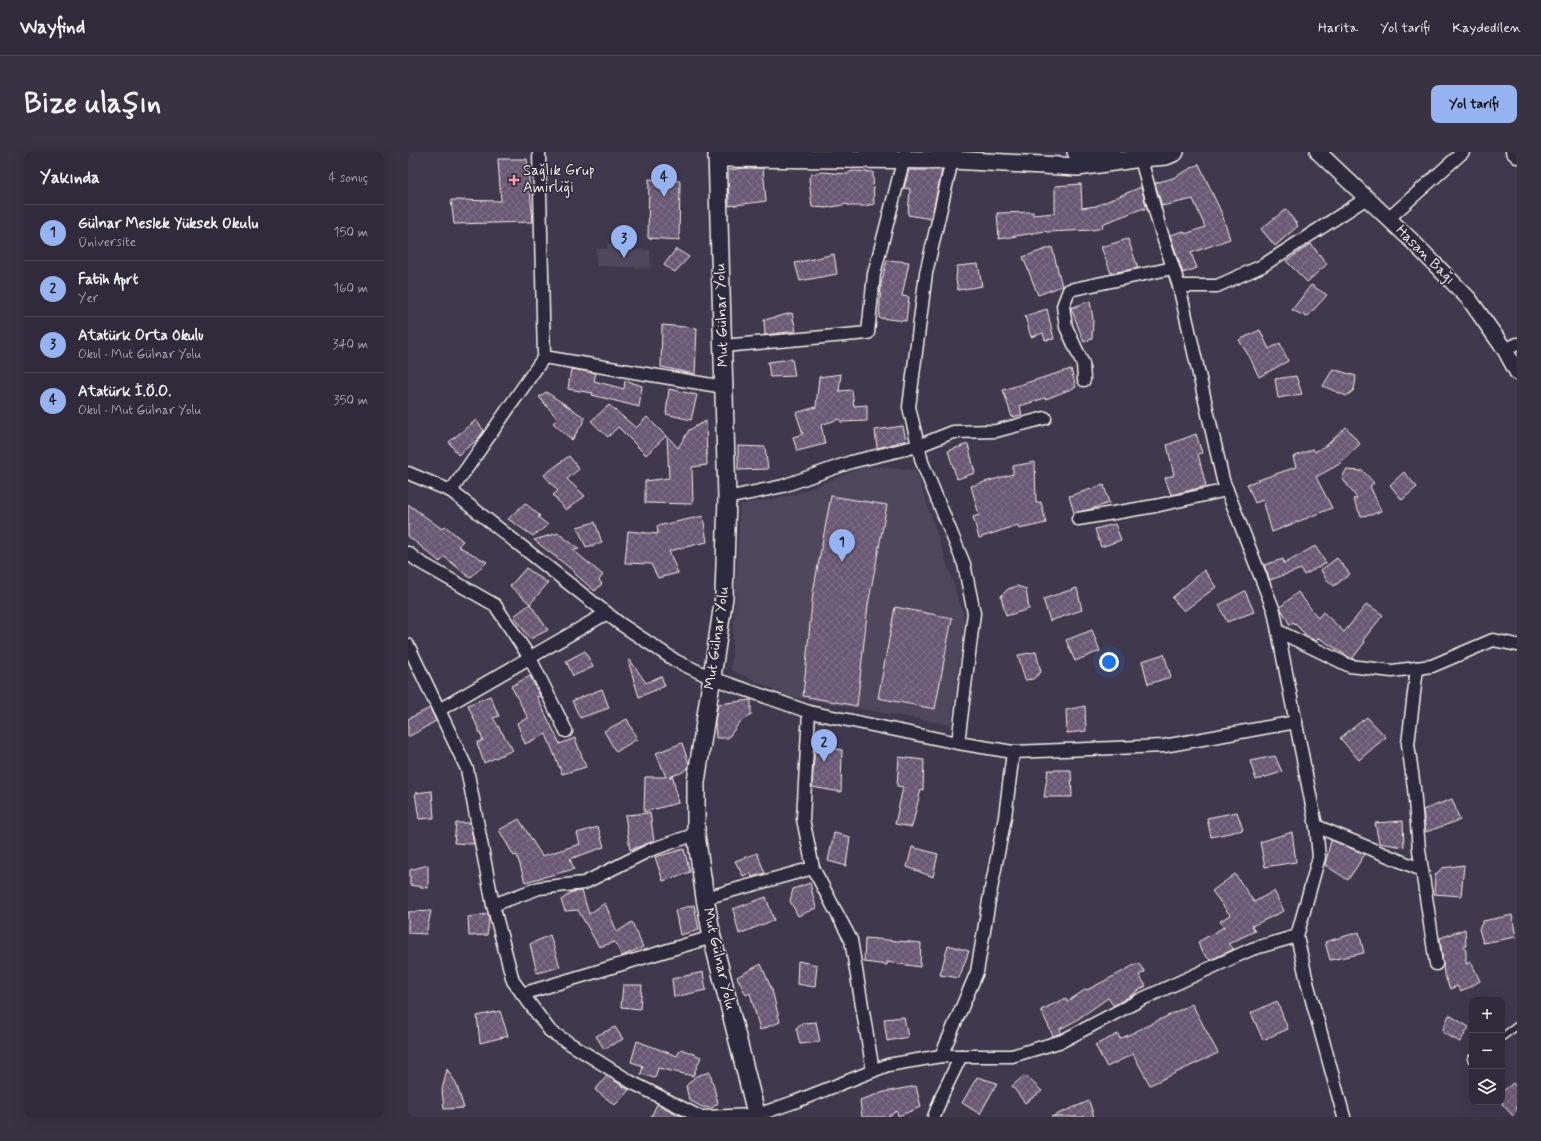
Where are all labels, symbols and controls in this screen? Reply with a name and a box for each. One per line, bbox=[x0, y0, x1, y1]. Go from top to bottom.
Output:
text: Wayfind bbox=[20, 15, 85, 40]
text: Harita bbox=[1318, 19, 1358, 37]
text: Yol tarifi bbox=[1380, 19, 1430, 37]
text: Kaydedilen bbox=[1452, 19, 1521, 37]
button: Yol tarifi bbox=[1431, 85, 1517, 123]
text: Bize ulaşın bbox=[24, 86, 161, 123]
place label: Sağlık Grup Amirliği bbox=[523, 161, 595, 198]
pin: 4 bbox=[651, 164, 677, 197]
text: Yakında bbox=[40, 167, 100, 189]
text: 4 sonuç bbox=[329, 170, 368, 187]
marker: Sağlık Grup Amirliği bbox=[508, 174, 520, 186]
text: Gülnar Meslek Yüksek Okulu bbox=[78, 214, 258, 234]
street label: Hasan Bağı bbox=[1391, 221, 1459, 289]
text: 1 bbox=[50, 224, 56, 241]
text: 150 m bbox=[334, 224, 368, 241]
pin: 3 bbox=[611, 225, 637, 258]
text: Üniversite bbox=[78, 234, 136, 251]
street label: Mut Gülnar Yolu bbox=[710, 262, 734, 368]
text: Fatih Aprt bbox=[78, 270, 138, 290]
text: 2 bbox=[50, 280, 56, 297]
text: 160 m bbox=[333, 280, 368, 297]
text: Yer bbox=[78, 290, 98, 307]
text: Atatürk Orta Okulu bbox=[78, 326, 203, 346]
text: 3 bbox=[50, 336, 56, 353]
text: 340 m bbox=[333, 336, 368, 353]
text: Okul · Mut Gülnar Yolu bbox=[78, 346, 202, 363]
text: Atatürk İ.Ö.O. bbox=[78, 382, 171, 402]
text: 4 bbox=[49, 392, 57, 409]
text: 350 m bbox=[334, 392, 368, 409]
text: Okul · Mut Gülnar Yolu bbox=[78, 402, 202, 419]
pin: 1 bbox=[829, 529, 855, 562]
street label: Mut Gülnar Yolu bbox=[700, 585, 734, 691]
your location bbox=[1099, 652, 1119, 672]
pin: 2 bbox=[811, 729, 837, 762]
street label: Mut Gülnar Yolu bbox=[698, 906, 740, 1012]
map controls bbox=[1469, 997, 1505, 1105]
button: + bbox=[1469, 997, 1505, 1033]
button: − bbox=[1469, 1033, 1505, 1069]
button: layers bbox=[1469, 1069, 1505, 1105]

